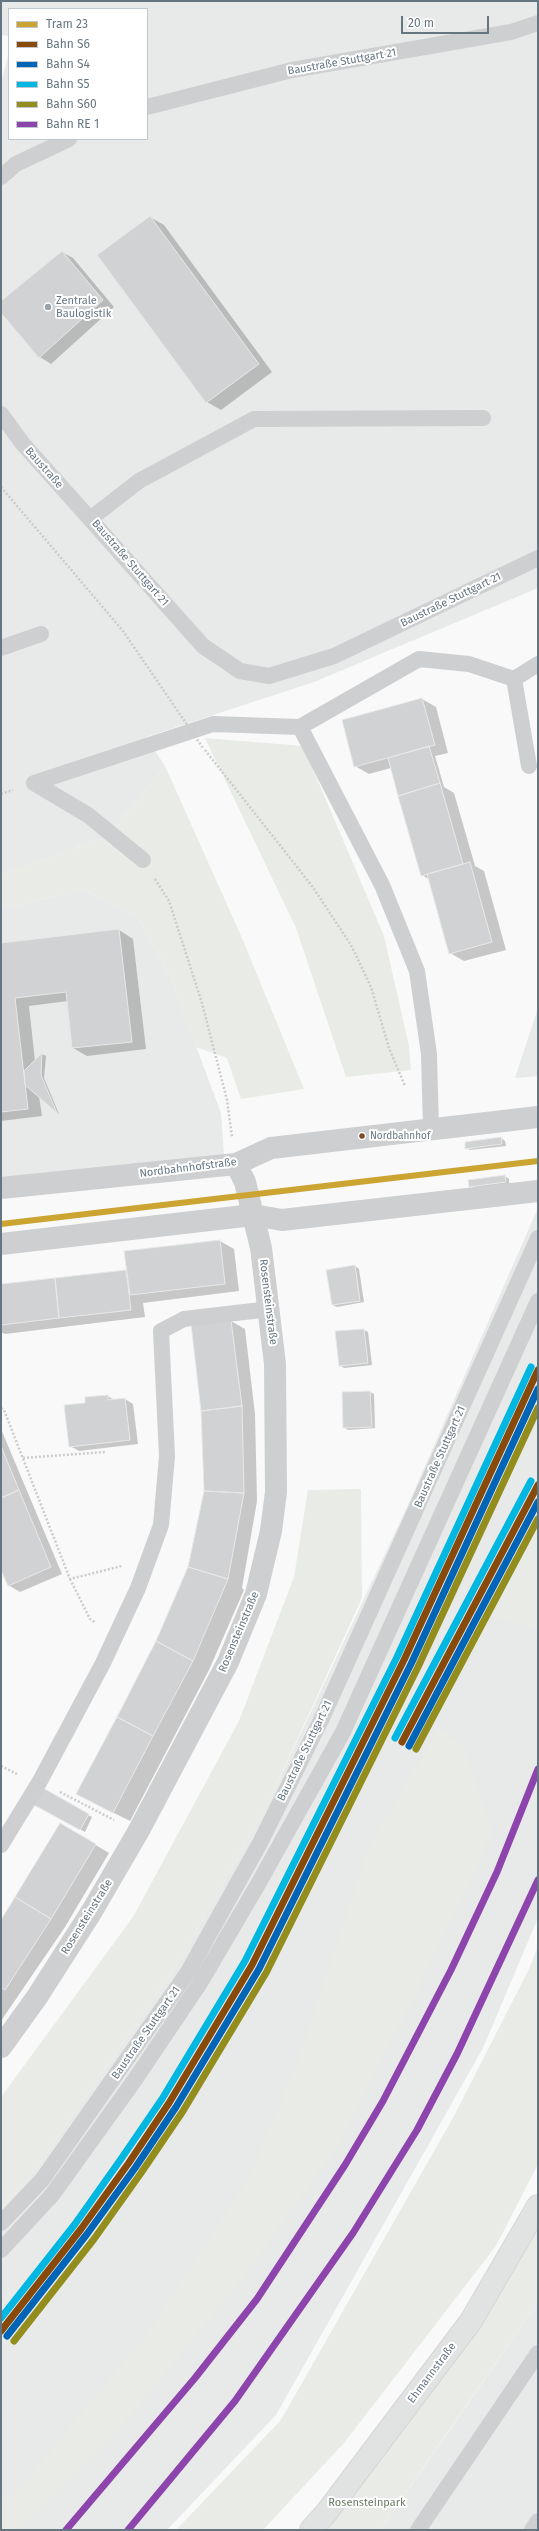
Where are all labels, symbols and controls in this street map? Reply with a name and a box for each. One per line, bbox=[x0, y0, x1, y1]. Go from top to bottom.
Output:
legend bbox=[8, 8, 148, 140]
scale bar bbox=[403, 8, 491, 34]
text: 20 m bbox=[408, 16, 434, 30]
text: Tram 23 bbox=[46, 17, 88, 31]
text: Bahn S6 bbox=[46, 37, 90, 51]
street label: Baustraße Stuttgart 21 bbox=[287, 46, 397, 78]
text: Bahn S4 bbox=[46, 57, 90, 71]
text: Bahn S5 bbox=[46, 77, 90, 91]
text: Bahn S60 bbox=[46, 97, 97, 111]
text: Bahn RE 1 bbox=[46, 117, 99, 131]
place label: Zentrale Baulogistik bbox=[56, 294, 111, 320]
marker: Zentrale Baulogistik bbox=[43, 302, 53, 312]
street label: Baustraße bbox=[22, 445, 66, 491]
street label: Baustraße Stuttgart 21 bbox=[89, 517, 171, 609]
street label: Baustraße Stuttgart 21 bbox=[399, 570, 503, 630]
place label: Nordbahnhof bbox=[370, 1130, 430, 1142]
marker: Nordbahnhof bbox=[357, 1131, 367, 1141]
street label: Nordbahnhofstraße bbox=[139, 1155, 237, 1181]
street label: Rosensteinstraße bbox=[256, 1258, 280, 1346]
street label: Baustraße Stuttgart 21 bbox=[412, 1404, 468, 1510]
street label: Rosensteinstraße bbox=[216, 1590, 262, 1674]
street label: Baustraße Stuttgart 21 bbox=[275, 1699, 335, 1803]
street label: Rosensteinstraße bbox=[58, 1877, 116, 1957]
street label: Baustraße Stuttgart 21 bbox=[109, 1984, 183, 2082]
street label: Ehmannstraße bbox=[405, 2340, 459, 2406]
park label: Rosensteinpark bbox=[328, 2496, 406, 2510]

